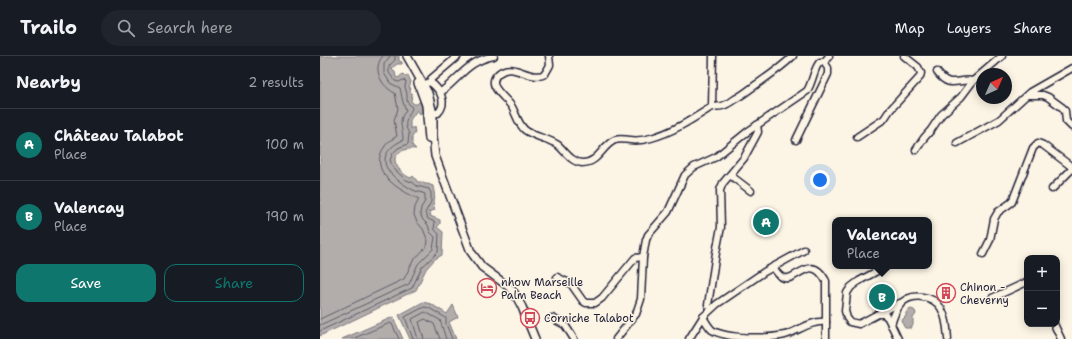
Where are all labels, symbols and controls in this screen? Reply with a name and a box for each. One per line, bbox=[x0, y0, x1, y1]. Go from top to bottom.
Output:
search box bbox=[101, 10, 381, 46]
text: Trailo bbox=[20, 15, 77, 40]
icon: search bbox=[115, 17, 137, 39]
text: Search here bbox=[147, 18, 233, 38]
text: Map bbox=[895, 19, 925, 37]
text: Layers bbox=[947, 19, 991, 37]
text: Share bbox=[1013, 19, 1052, 37]
north arrow bbox=[976, 68, 1012, 104]
text: Nearby bbox=[16, 71, 81, 93]
text: 2 results bbox=[248, 74, 304, 91]
text: Château Talabot bbox=[54, 126, 184, 146]
text: A bbox=[24, 136, 34, 153]
text: 100 m bbox=[265, 136, 304, 153]
text: Place bbox=[54, 146, 87, 163]
your location bbox=[810, 170, 830, 190]
text: Valencay bbox=[54, 198, 125, 218]
pin: A bbox=[753, 207, 779, 237]
text: B bbox=[25, 208, 33, 225]
text: 190 m bbox=[265, 208, 304, 225]
popup bbox=[832, 217, 932, 269]
text: Place bbox=[54, 218, 87, 235]
text: Valencay bbox=[847, 225, 917, 245]
text: Place bbox=[847, 245, 880, 262]
map controls bbox=[1024, 255, 1060, 327]
button: + bbox=[1024, 255, 1060, 291]
button: Save bbox=[16, 264, 156, 302]
button: Share bbox=[164, 264, 304, 302]
place label: nhow Marseille Palm Beach bbox=[501, 275, 583, 303]
hotel icon: nhow Marseille Palm Beach bbox=[476, 277, 498, 299]
place label: Chinon - Cheverny bbox=[960, 280, 1009, 308]
pin: B bbox=[869, 282, 895, 312]
building icon: Chinon - Cheverny bbox=[935, 282, 957, 304]
button: − bbox=[1024, 291, 1060, 327]
bus stop icon: Corniche Talabot bbox=[519, 307, 541, 329]
place label: Corniche Talabot bbox=[544, 311, 634, 326]

